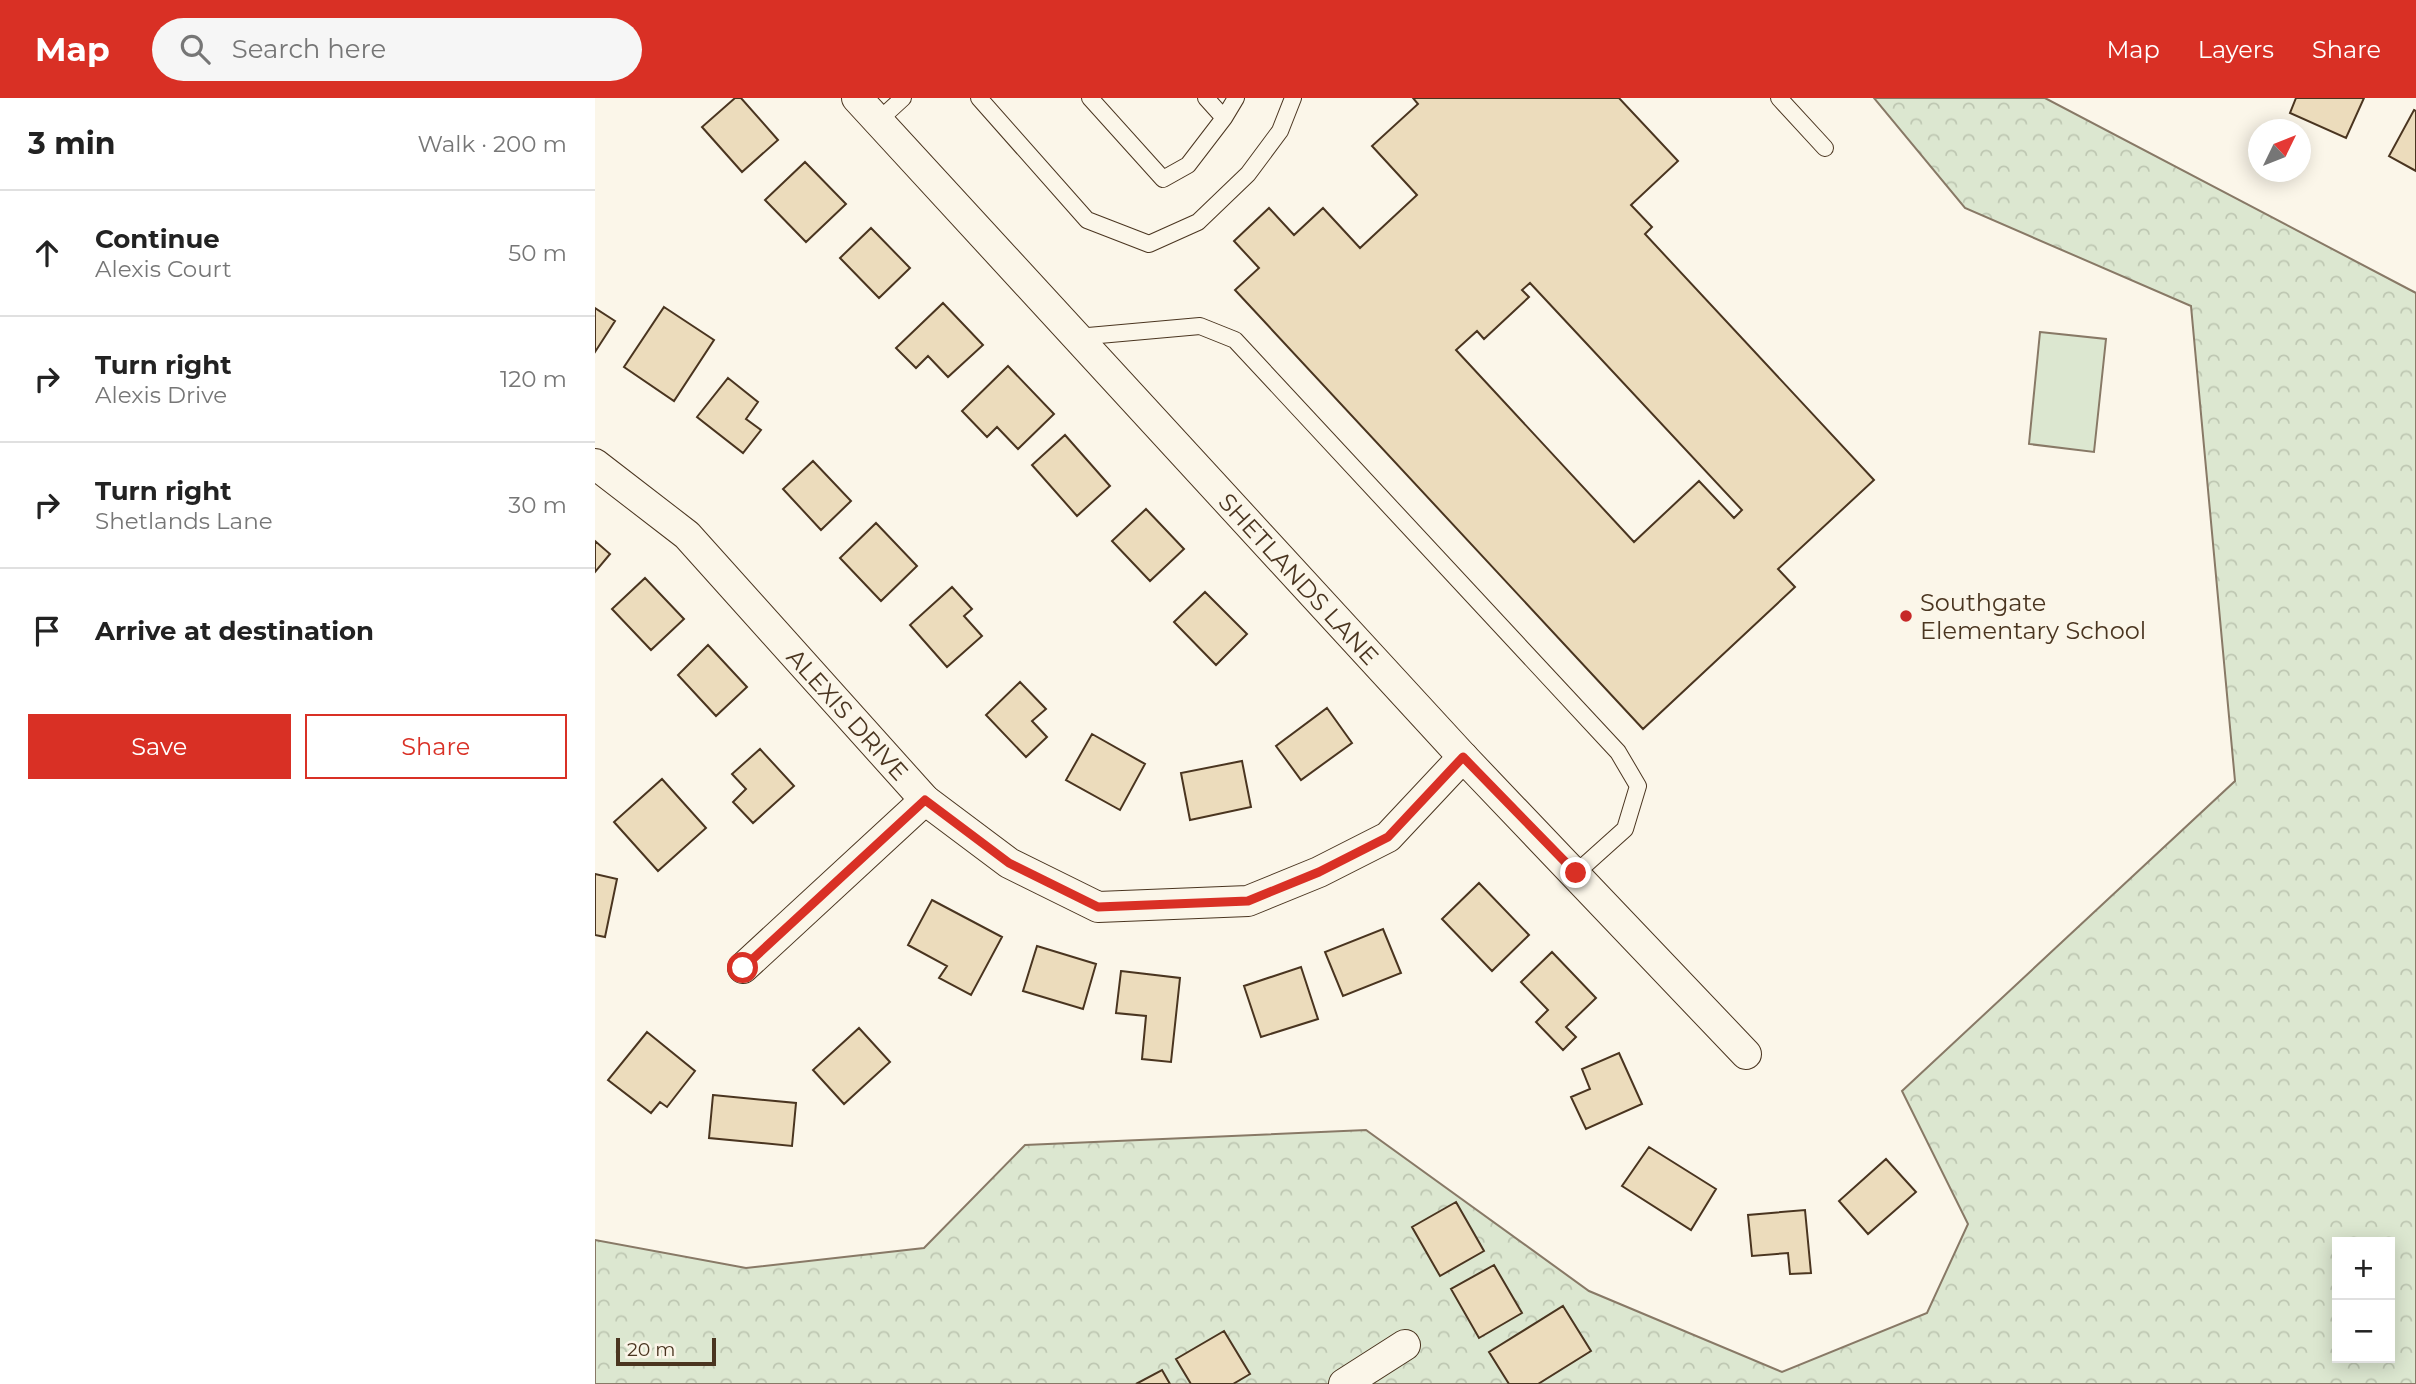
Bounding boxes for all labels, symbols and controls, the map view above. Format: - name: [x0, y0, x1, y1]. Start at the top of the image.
- search box: [152, 18, 642, 81]
- text: Map: [35, 29, 110, 69]
- icon: search: [176, 30, 214, 68]
- text: Search here: [232, 33, 386, 65]
- text: Map: [2106, 35, 2160, 64]
- text: Layers: [2198, 35, 2274, 64]
- text: Share: [2312, 35, 2381, 64]
- north arrow: [2248, 119, 2311, 182]
- text: 3 min: [28, 125, 115, 162]
- text: Walk · 200 m: [417, 130, 567, 158]
- text: Continue: [95, 223, 220, 255]
- icon: ahead: [28, 234, 66, 272]
- text: 50 m: [508, 239, 567, 267]
- text: Alexis Court: [95, 255, 232, 283]
- text: Turn right: [95, 349, 231, 381]
- icon: right: [28, 360, 66, 398]
- text: 120 m: [500, 365, 567, 393]
- text: Alexis Drive: [95, 381, 227, 409]
- text: Turn right: [95, 475, 231, 507]
- icon: right: [28, 486, 66, 524]
- street label: SHETLANDS LANE: [1213, 487, 1385, 670]
- text: 30 m: [508, 491, 567, 519]
- text: Shetlands Lane: [95, 507, 273, 535]
- place label: Southgate Elementary School: [1920, 588, 2146, 645]
- marker: Southgate Elementary School: [1898, 608, 1914, 624]
- icon: arrive: [28, 612, 66, 650]
- text: Arrive at destination: [95, 615, 374, 647]
- street label: ALEXIS DRIVE: [781, 642, 915, 786]
- button: Save: [28, 714, 291, 779]
- button: Share: [305, 714, 567, 779]
- route end: [1560, 857, 1591, 888]
- route start: [727, 952, 758, 983]
- map controls: [2332, 1237, 2395, 1363]
- button: +: [2332, 1237, 2395, 1300]
- button: −: [2332, 1300, 2395, 1363]
- scale bar: [616, 1335, 716, 1367]
- text: 20 m: [627, 1338, 675, 1361]

